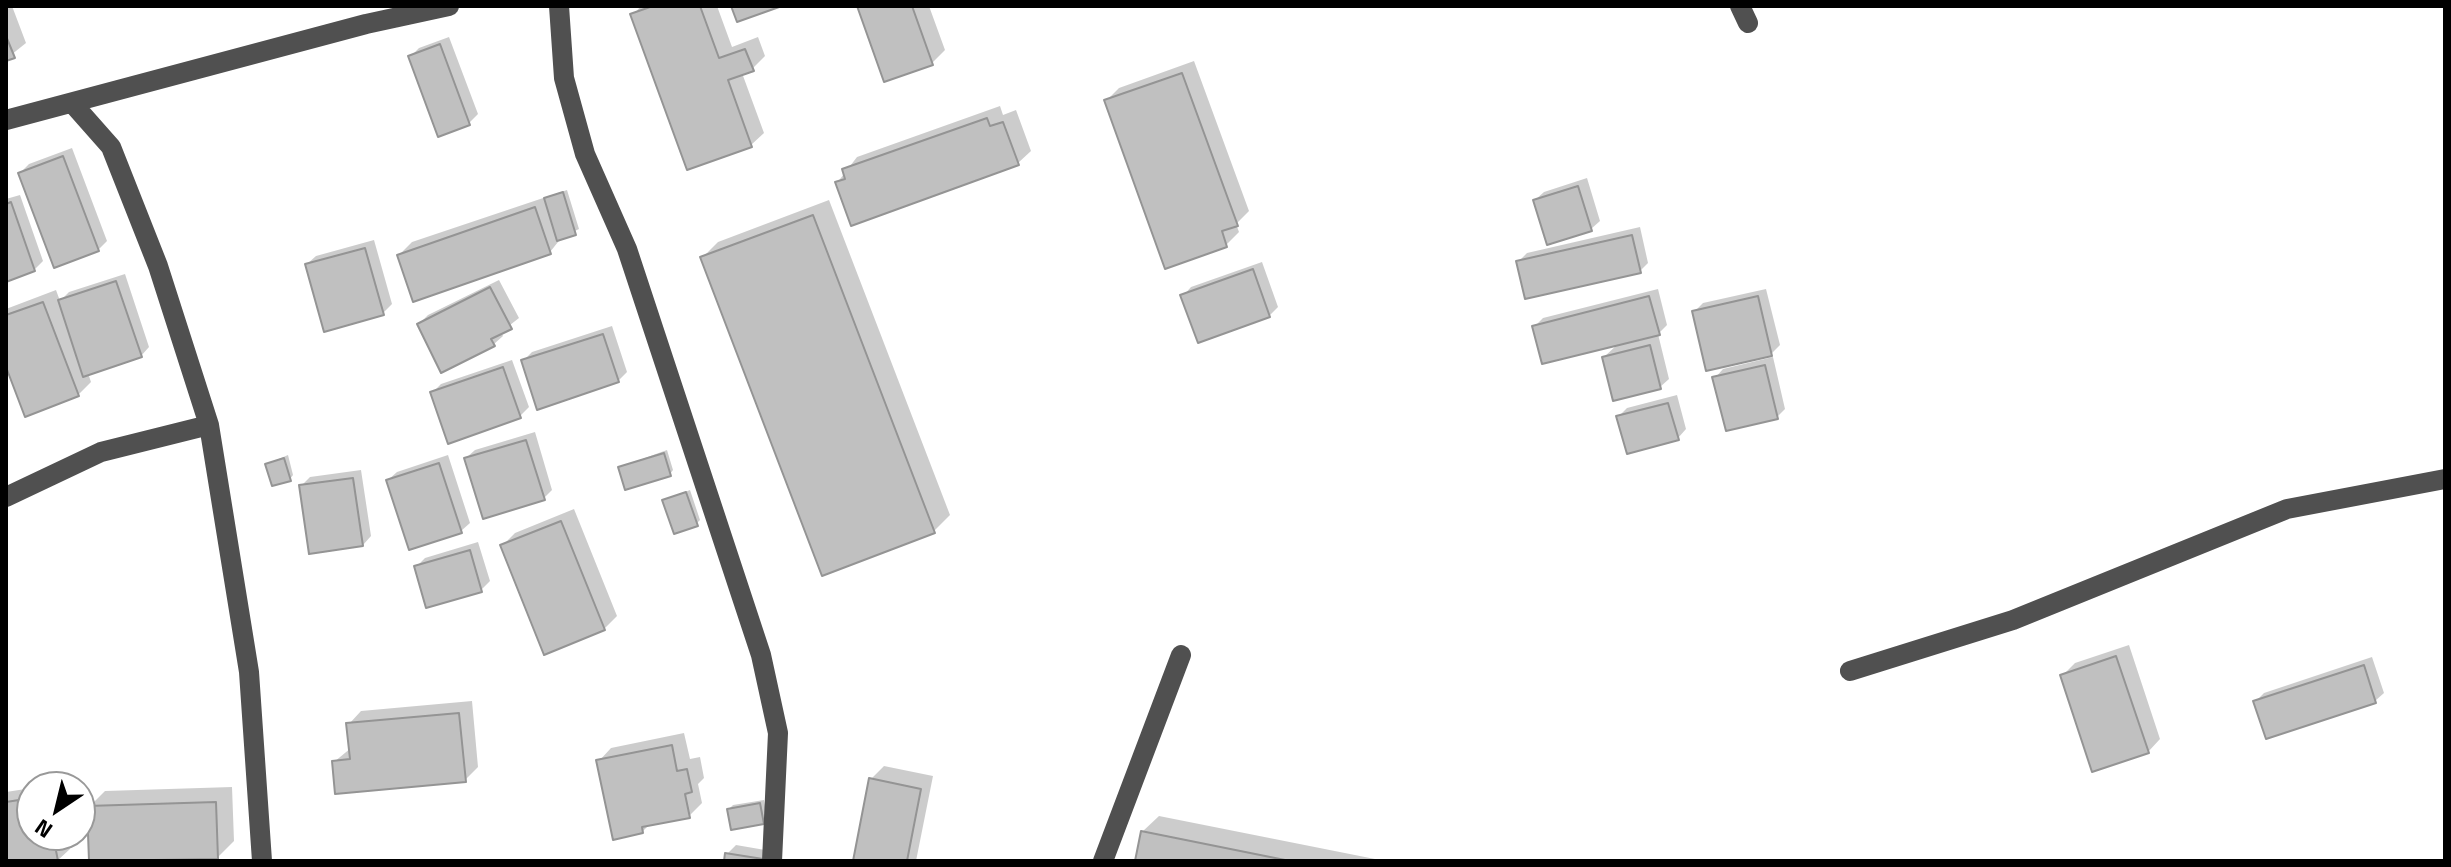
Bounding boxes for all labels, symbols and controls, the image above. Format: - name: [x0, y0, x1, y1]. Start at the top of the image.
- north arrow: [16, 771, 96, 851]
- text: N: [27, 811, 59, 847]

